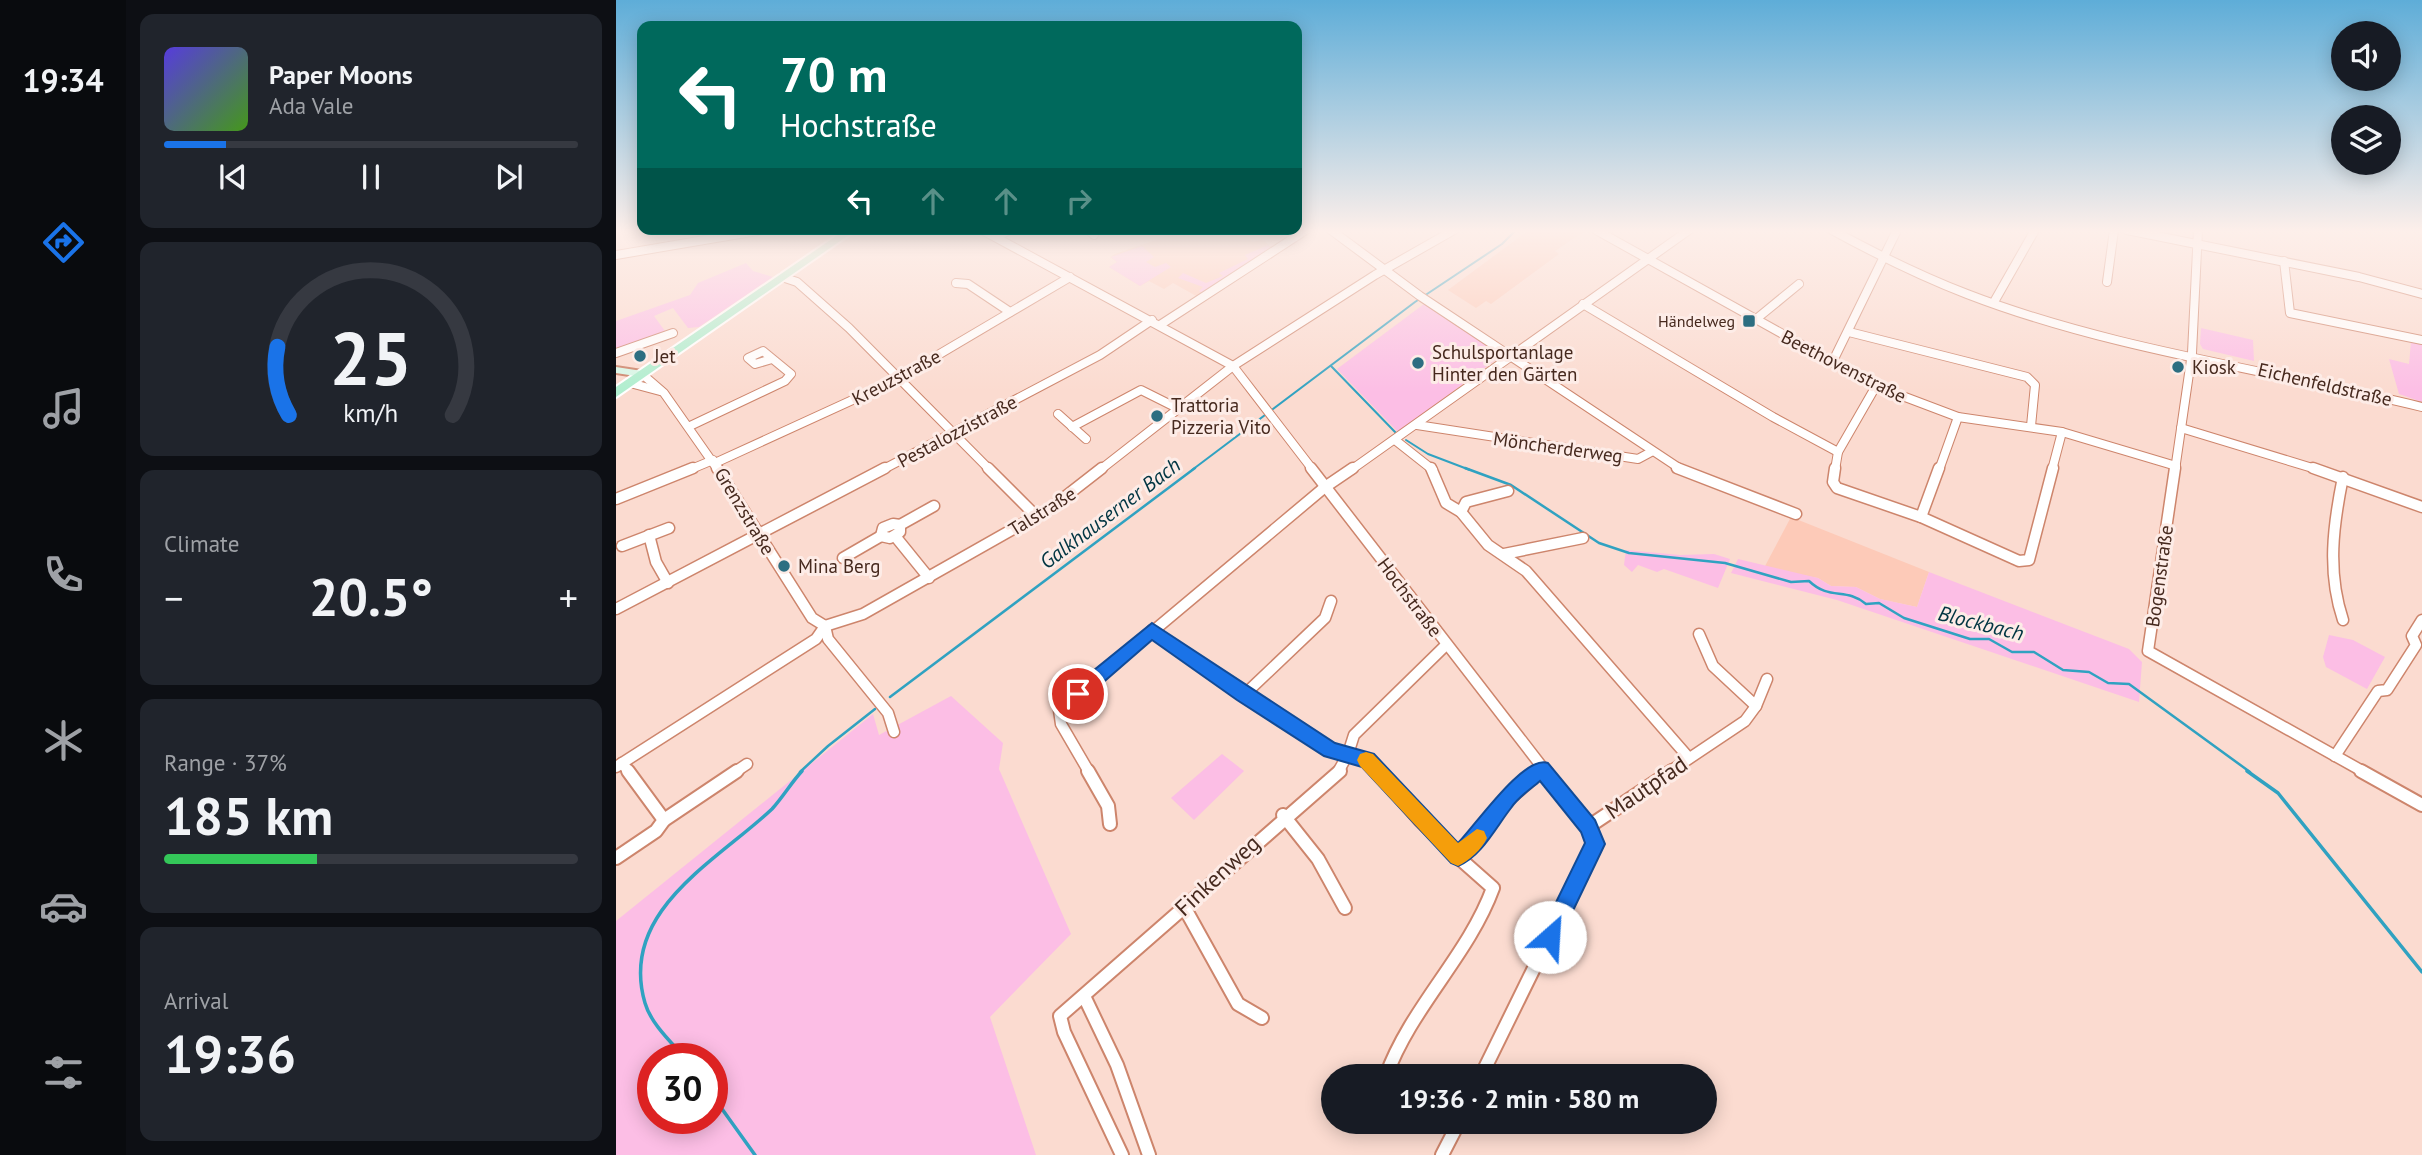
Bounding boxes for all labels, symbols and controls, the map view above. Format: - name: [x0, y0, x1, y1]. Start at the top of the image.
- map controls: [2331, 21, 2401, 175]
- button: sound: [2331, 21, 2401, 91]
- text: 70 m: [780, 42, 887, 106]
- icon: left: [665, 49, 756, 140]
- text: Paper Moons: [269, 58, 413, 91]
- text: 19:34: [22, 59, 104, 101]
- text: Ada Vale: [269, 91, 353, 120]
- text: Hochstraße: [780, 104, 937, 146]
- button: layers: [2331, 105, 2401, 175]
- icon: previous: [214, 158, 252, 196]
- icon: pause: [352, 158, 390, 196]
- icon: next: [490, 158, 528, 196]
- icon: left: [841, 182, 879, 220]
- icon: ahead: [914, 182, 952, 220]
- icon: ahead: [987, 182, 1025, 220]
- icon: right: [1060, 182, 1098, 220]
- icon: directions: [39, 218, 88, 267]
- place label: Händelweg: [1658, 311, 1735, 331]
- text: 25: [330, 312, 412, 406]
- marker: Händelweg: [1741, 313, 1757, 329]
- street label: Beethovenstraße: [1777, 324, 1911, 408]
- place label: Schulsportanlage Hinter den Gärten: [1432, 340, 1577, 386]
- place label: Jet: [653, 344, 676, 368]
- street label: Kreuzstraße: [847, 344, 945, 410]
- marker: Jet: [632, 348, 648, 364]
- marker: Schulsportanlage Hinter den Gärten: [1410, 355, 1426, 371]
- place label: Kiosk: [2192, 355, 2236, 379]
- street label: Eichenfeldstraße: [2256, 357, 2394, 411]
- marker: Kiosk: [2170, 359, 2186, 375]
- icon: music: [39, 384, 88, 433]
- street label: Pestalozzistraße: [893, 389, 1021, 473]
- place label: Trattoria Pizzeria Vito: [1171, 393, 1271, 439]
- text: km/h: [344, 397, 398, 429]
- marker: Trattoria Pizzeria Vito: [1149, 408, 1165, 424]
- street label: Möncherderweg: [1492, 426, 1624, 468]
- water label: Galkhauserner Bach: [1034, 451, 1186, 575]
- street label: Grenzstraße: [710, 463, 780, 559]
- street label: Talstraße: [1004, 481, 1080, 541]
- street label: Bogenstraße: [2140, 523, 2178, 629]
- text: Climate: [164, 529, 239, 558]
- icon: phone: [39, 550, 88, 599]
- street label: Hochstraße: [1372, 553, 1448, 641]
- place label: Mina Berg: [798, 554, 880, 578]
- marker: Mina Berg: [776, 558, 792, 574]
- text: 20.5°: [309, 563, 433, 630]
- text: −: [164, 573, 183, 622]
- text: +: [559, 573, 578, 622]
- water label: Blockbach: [1935, 599, 2027, 647]
- pin: [1048, 664, 1108, 724]
- icon: arrive: [1059, 675, 1097, 713]
- icon: climate: [39, 716, 88, 765]
- text: Range · 37%: [164, 748, 287, 777]
- street label: Mautpfad: [1599, 749, 1693, 825]
- text: 185 km: [164, 782, 333, 849]
- street label: Finkenweg: [1168, 828, 1266, 922]
- icon: car: [39, 882, 88, 931]
- position arrow: [1513, 900, 1587, 974]
- text: Arrival: [164, 986, 228, 1015]
- text: 19:36: [164, 1020, 296, 1087]
- speed limit sign: 30: [637, 1043, 728, 1134]
- icon: filters: [39, 1048, 88, 1097]
- text: 19:36 · 2 min · 580 m: [1399, 1082, 1639, 1115]

